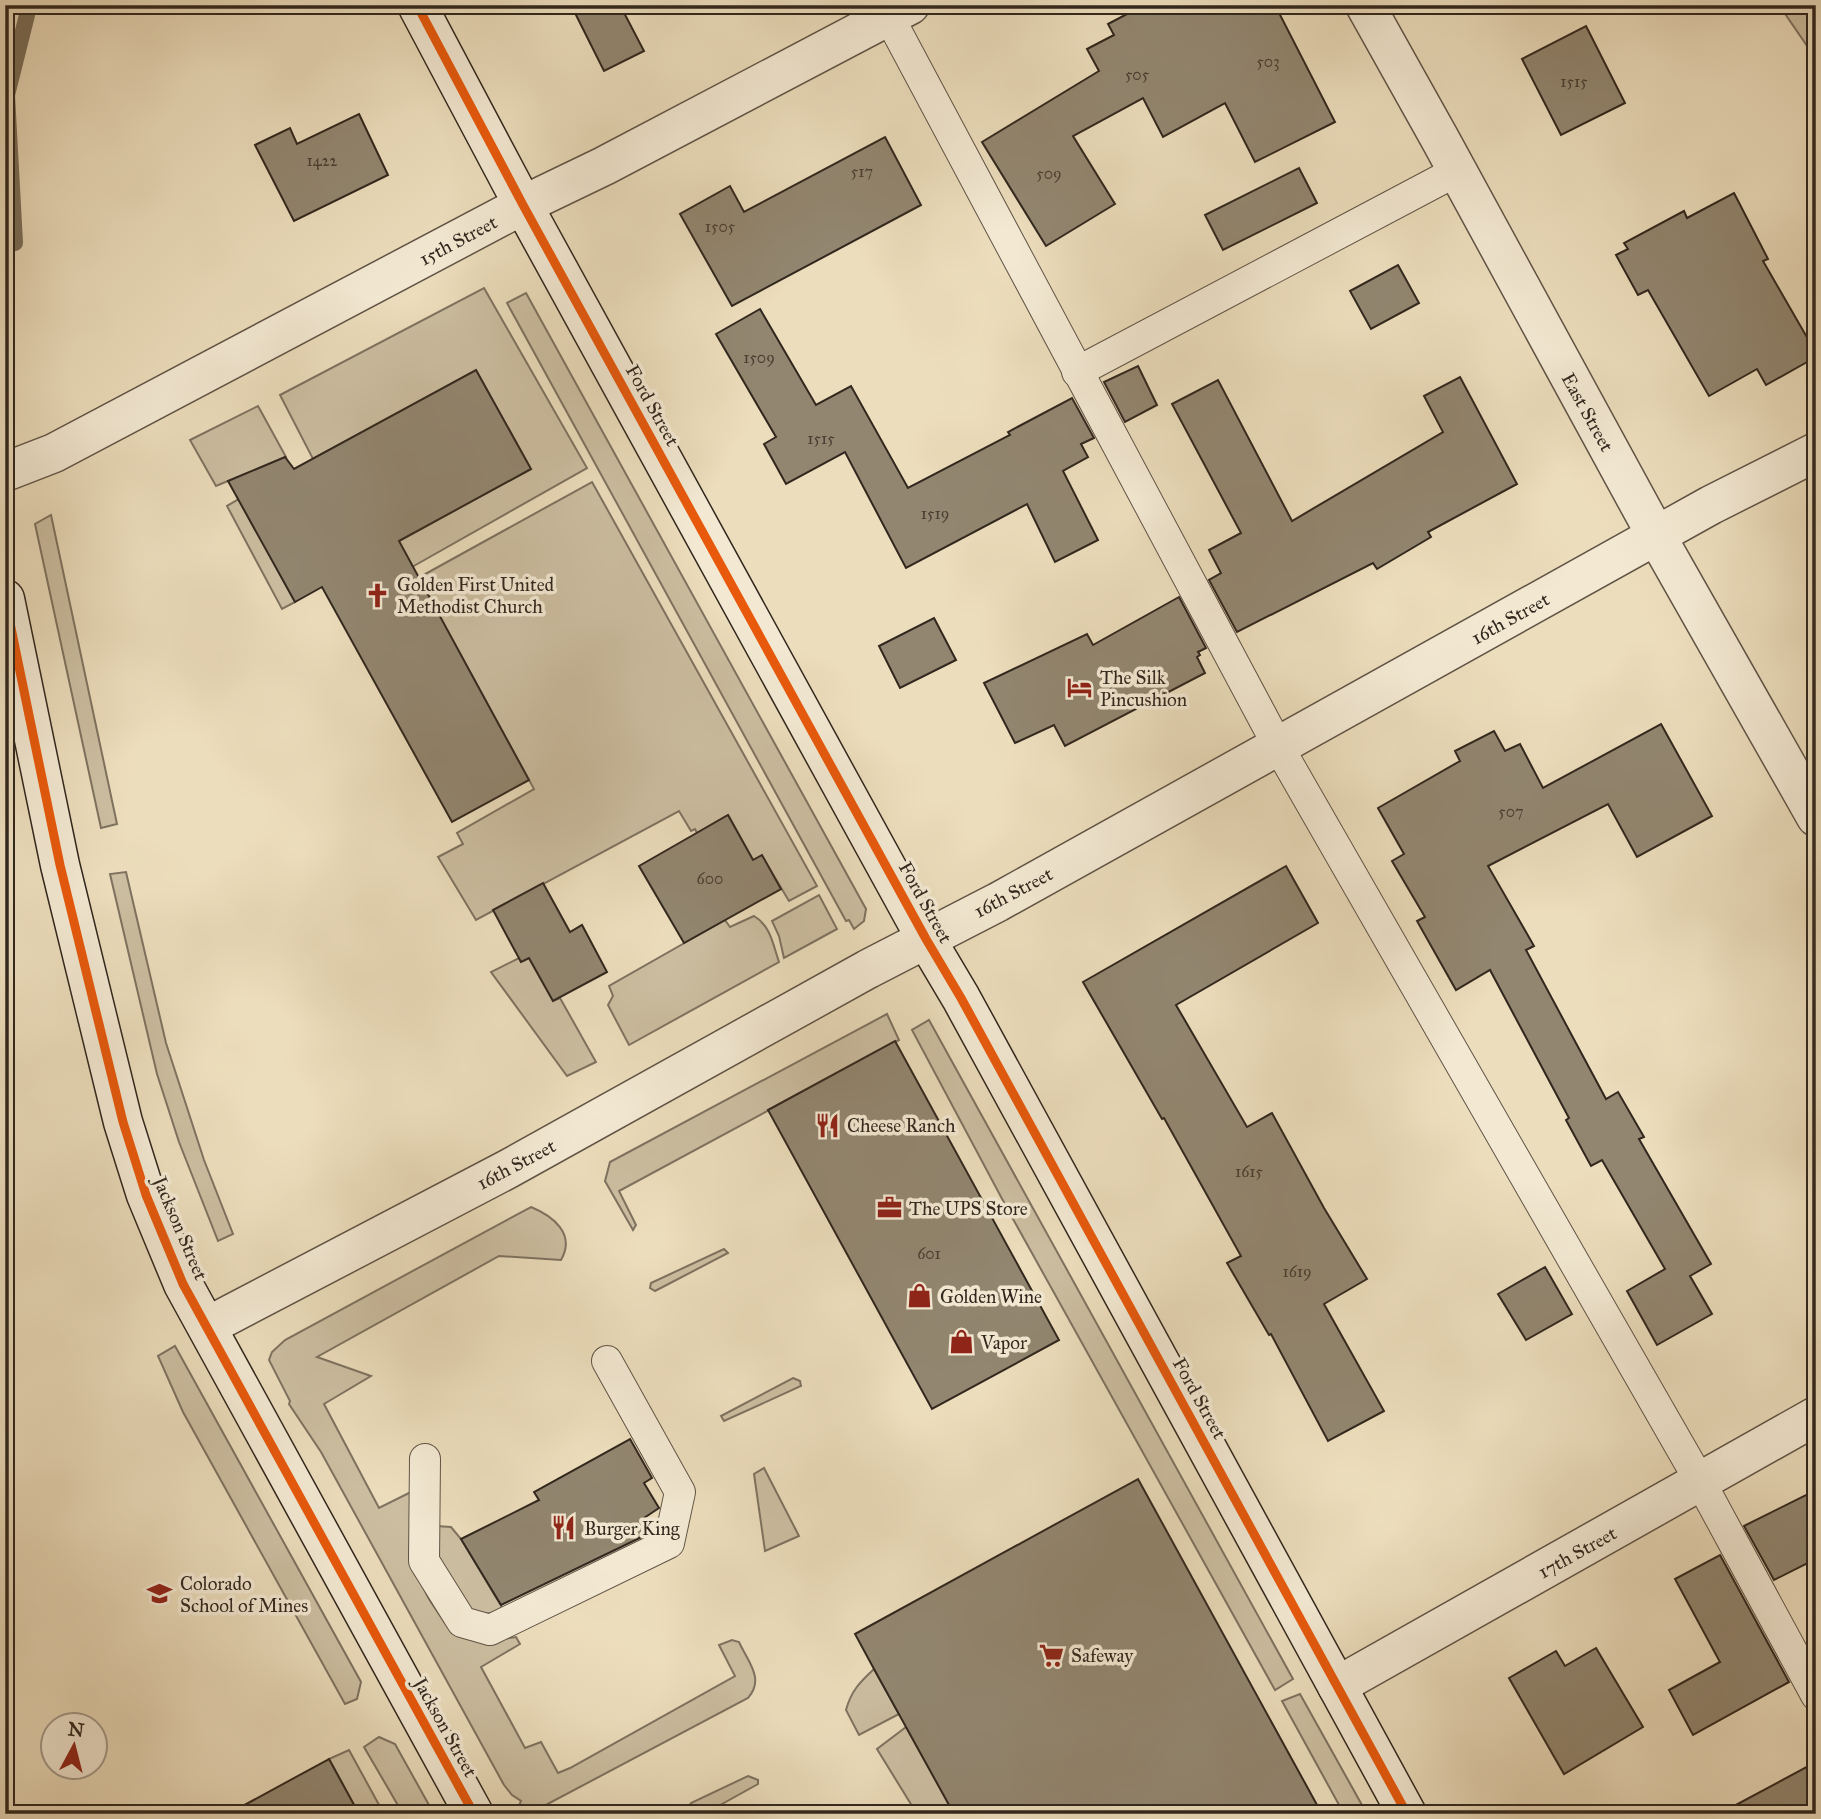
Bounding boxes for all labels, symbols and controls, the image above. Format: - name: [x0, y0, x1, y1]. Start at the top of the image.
- house number: 503: [1256, 52, 1280, 71]
- house number: 505: [1125, 65, 1150, 84]
- house number: 1515: [1560, 72, 1588, 91]
- house number: 1422: [307, 151, 338, 170]
- house number: 517: [851, 162, 873, 181]
- house number: 509: [1036, 164, 1062, 183]
- street label: 15th Street: [415, 210, 501, 270]
- house number: 1505: [705, 217, 736, 236]
- house number: 1509: [743, 348, 775, 367]
- street label: Ford Street: [621, 361, 684, 450]
- street label: East Street: [1557, 369, 1619, 456]
- house number: 1515: [807, 429, 835, 448]
- house number: 1519: [921, 504, 949, 523]
- place label: Golden First United Methodist Church: [397, 573, 555, 618]
- church icon: Golden First United Methodist Church: [363, 581, 391, 609]
- street label: 16th Street: [1467, 587, 1554, 649]
- place label: The Silk Pincushion: [1100, 666, 1187, 711]
- hotel icon: The Silk Pincushion: [1066, 674, 1094, 702]
- house number: 507: [1498, 802, 1524, 821]
- street label: Ford Street: [894, 858, 957, 947]
- street label: 16th Street: [970, 862, 1057, 923]
- house number: 600: [697, 869, 723, 888]
- restaurant icon: Cheese Ranch: [813, 1111, 841, 1139]
- place label: Cheese Ranch: [847, 1114, 956, 1137]
- street label: 16th Street: [473, 1134, 560, 1195]
- house number: 1615: [1235, 1162, 1264, 1181]
- street label: Jackson Street: [147, 1171, 213, 1284]
- office icon: The UPS Store: [875, 1194, 903, 1222]
- place label: The UPS Store: [909, 1197, 1028, 1220]
- house number: 601: [917, 1244, 941, 1263]
- house number: 1619: [1282, 1262, 1312, 1281]
- shop icon: Golden Wine: [906, 1282, 934, 1310]
- place label: Golden Wine: [940, 1285, 1042, 1308]
- shop icon: Vapor: [947, 1328, 975, 1356]
- place label: Vapor: [980, 1331, 1028, 1354]
- street label: Ford Street: [1168, 1354, 1231, 1443]
- restaurant icon: Burger King: [550, 1514, 578, 1542]
- place label: Burger King: [584, 1517, 680, 1541]
- street label: 17th Street: [1534, 1521, 1621, 1583]
- place label: Colorado School of Mines: [180, 1572, 308, 1617]
- school or university icon: Colorado School of Mines: [146, 1580, 174, 1608]
- supermarket icon: Safeway: [1037, 1641, 1065, 1669]
- place label: Safeway: [1071, 1644, 1134, 1667]
- street label: Jackson Street: [407, 1672, 482, 1782]
- north arrow: [38, 1710, 108, 1780]
- text: N: [67, 1717, 85, 1742]

